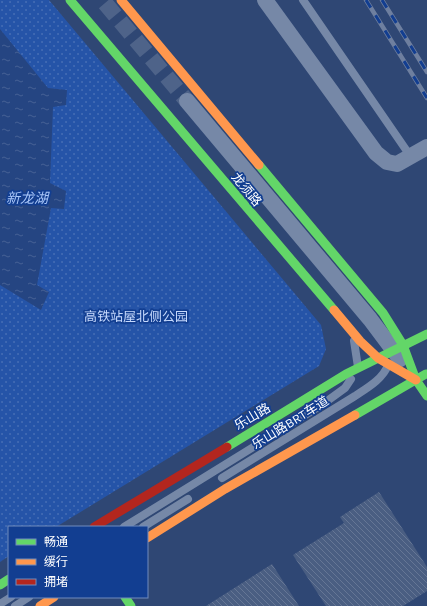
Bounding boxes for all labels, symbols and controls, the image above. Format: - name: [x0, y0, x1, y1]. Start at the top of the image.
- street label: 龙须路: [228, 170, 265, 209]
- water label: 新龙湖: [6, 190, 50, 207]
- park label: 高铁站屋北侧公园: [84, 309, 188, 324]
- street label: 乐山路BRT车道: [249, 393, 331, 452]
- street label: 乐山路: [232, 400, 273, 433]
- legend: [8, 526, 148, 598]
- text: 畅通: [44, 535, 68, 549]
- text: 缓行: [44, 555, 68, 569]
- text: 拥堵: [44, 575, 68, 589]

